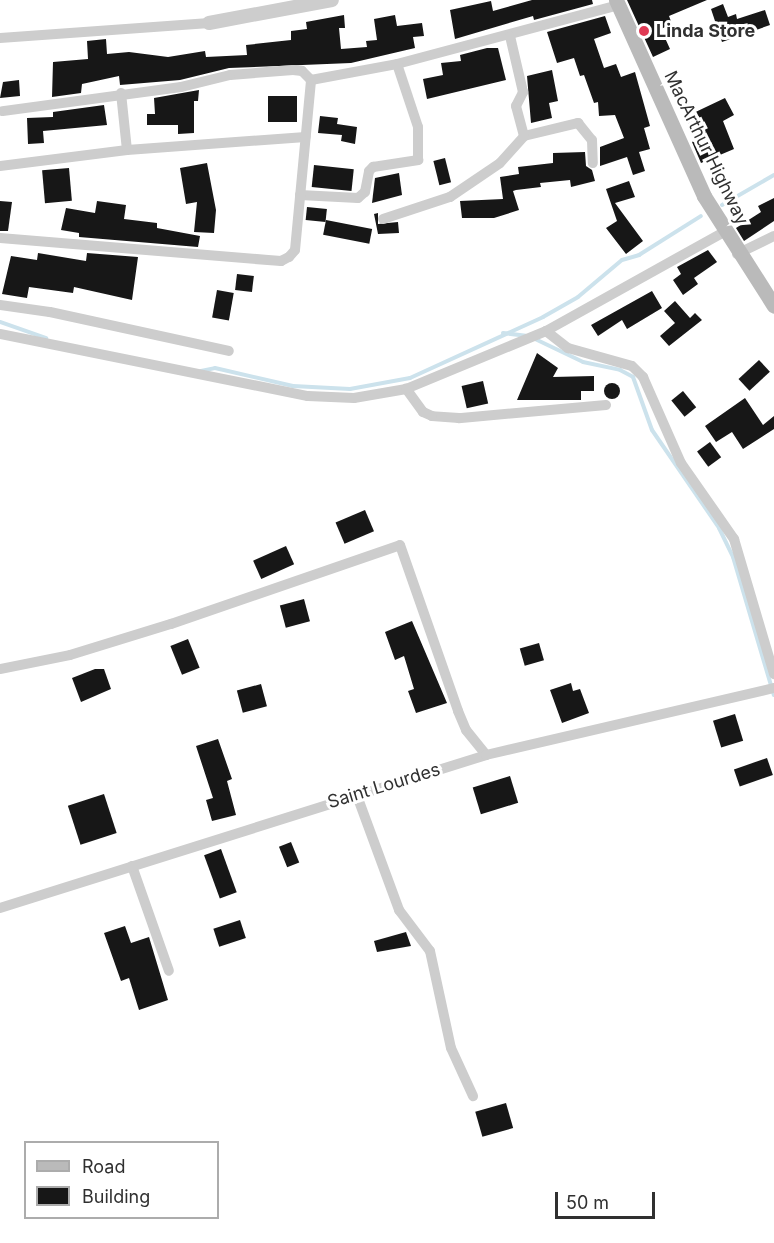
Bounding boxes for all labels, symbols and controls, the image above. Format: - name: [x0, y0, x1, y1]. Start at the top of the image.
- place label: Linda Store: [656, 20, 755, 42]
- marker: Linda Store: [637, 24, 651, 38]
- street label: MacArthur Highway: [659, 67, 753, 229]
- street label: Saint Lourdes: [325, 759, 443, 813]
- legend: [24, 1141, 219, 1219]
- text: Road: [82, 1156, 125, 1177]
- scale bar: [558, 1180, 658, 1218]
- text: Building: [82, 1186, 150, 1207]
- text: 50 m: [566, 1192, 609, 1213]

